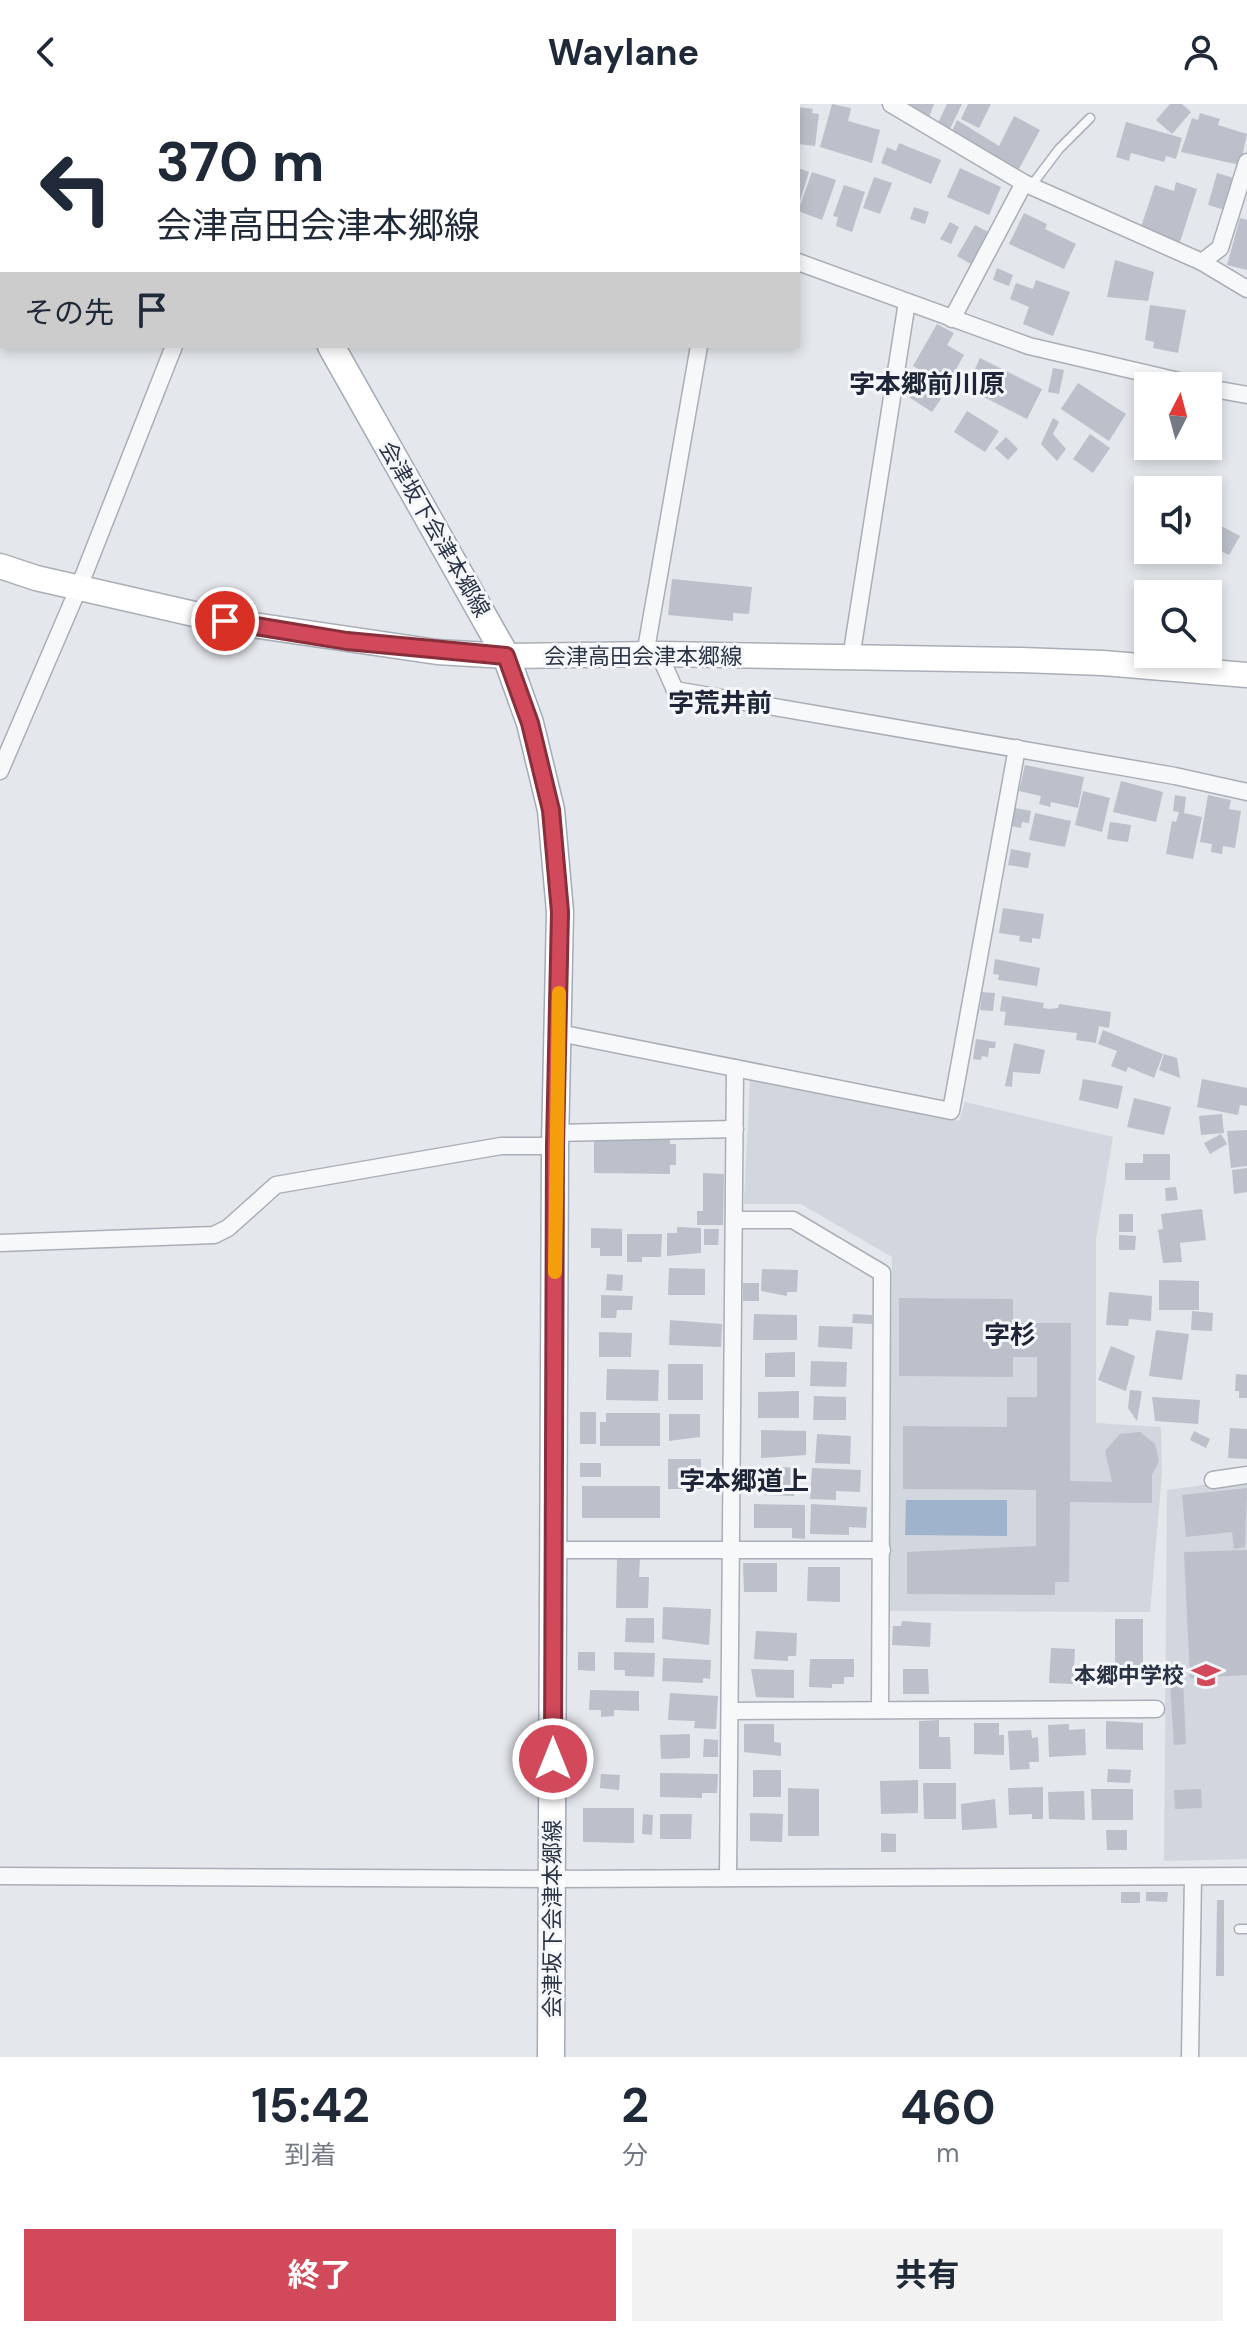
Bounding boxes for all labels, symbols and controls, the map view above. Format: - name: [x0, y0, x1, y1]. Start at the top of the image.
- text: Waylane: [548, 29, 699, 76]
- icon: back: [24, 30, 68, 74]
- icon: person: [1179, 30, 1223, 74]
- text: 370 m: [156, 125, 324, 198]
- icon: left: [24, 136, 128, 240]
- text: 会津高田会津本郷線: [156, 202, 480, 249]
- icon: arrive: [130, 288, 174, 332]
- text: その先: [24, 293, 114, 332]
- district label: 字本郷前川原: [849, 367, 1005, 401]
- north arrow: [1134, 372, 1222, 460]
- map controls: [1134, 372, 1222, 668]
- street label: 会津坂下会津本郷線: [373, 436, 497, 622]
- button: sound: [1134, 476, 1222, 564]
- button: search: [1134, 580, 1222, 668]
- pin: [191, 587, 259, 655]
- icon: arrive: [203, 599, 247, 643]
- street label: 会津高田会津本郷線: [544, 642, 742, 671]
- district label: 字荒井前: [668, 686, 772, 720]
- district label: 字杉: [984, 1318, 1036, 1352]
- district label: 字本郷道上: [679, 1464, 809, 1498]
- school or university icon: 本郷中学校: [1191, 1660, 1221, 1690]
- place label: 本郷中学校: [1074, 1661, 1184, 1690]
- position arrow: [511, 1717, 595, 1801]
- street label: 会津坂下会津本郷線: [538, 1820, 567, 2018]
- text: 15:42: [251, 2074, 370, 2137]
- text: 2: [621, 2074, 649, 2137]
- text: 460: [900, 2076, 996, 2139]
- text: m: [936, 2136, 960, 2170]
- text: 到着: [285, 2138, 337, 2172]
- text: 分: [622, 2138, 648, 2172]
- button: 終了: [24, 2229, 616, 2321]
- button: 共有: [632, 2229, 1223, 2321]

